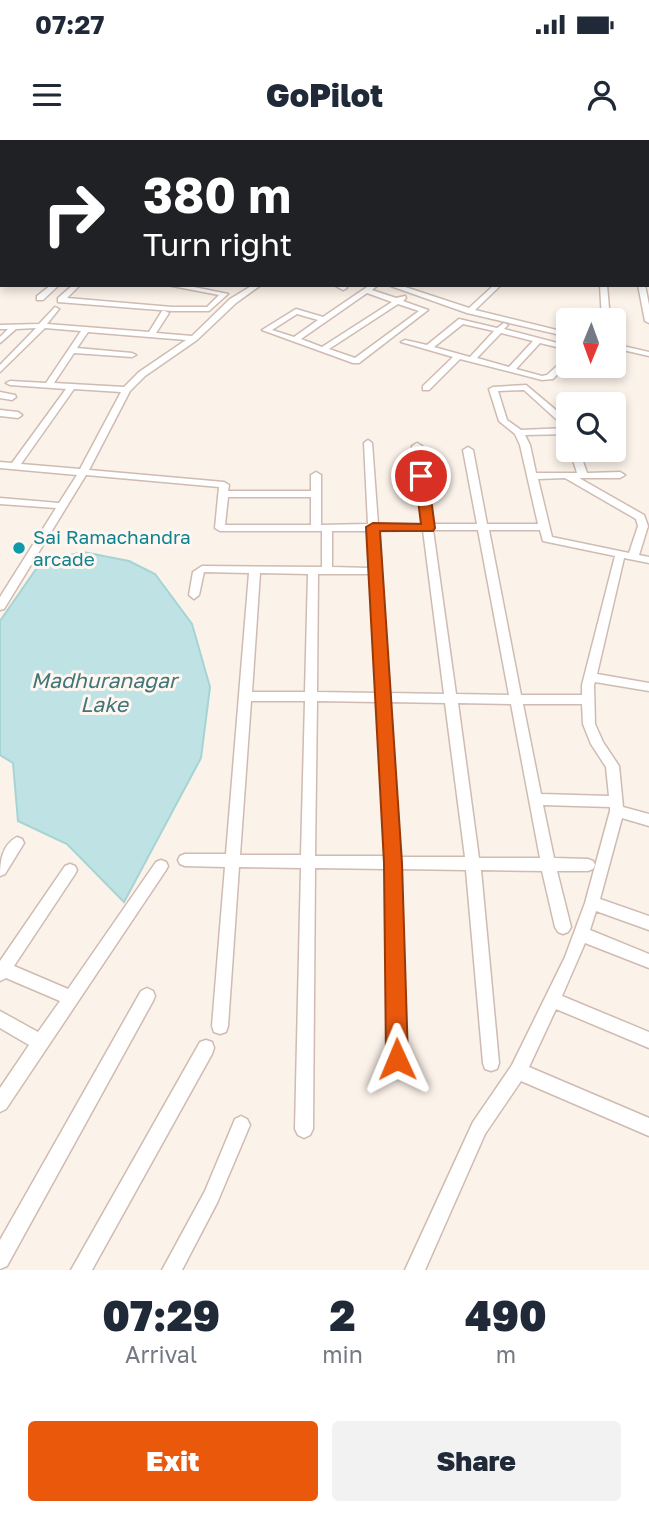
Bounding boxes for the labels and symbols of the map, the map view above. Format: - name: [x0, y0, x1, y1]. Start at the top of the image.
- north arrow: [556, 308, 626, 378]
- pin: [391, 446, 451, 506]
- place label: Sai Ramachandra arcade: [33, 525, 191, 570]
- marker: Sai Ramachandra arcade: [11, 540, 27, 556]
- water label: Madhuranagar Lake: [31, 667, 180, 717]
- position arrow: [360, 1022, 434, 1096]

